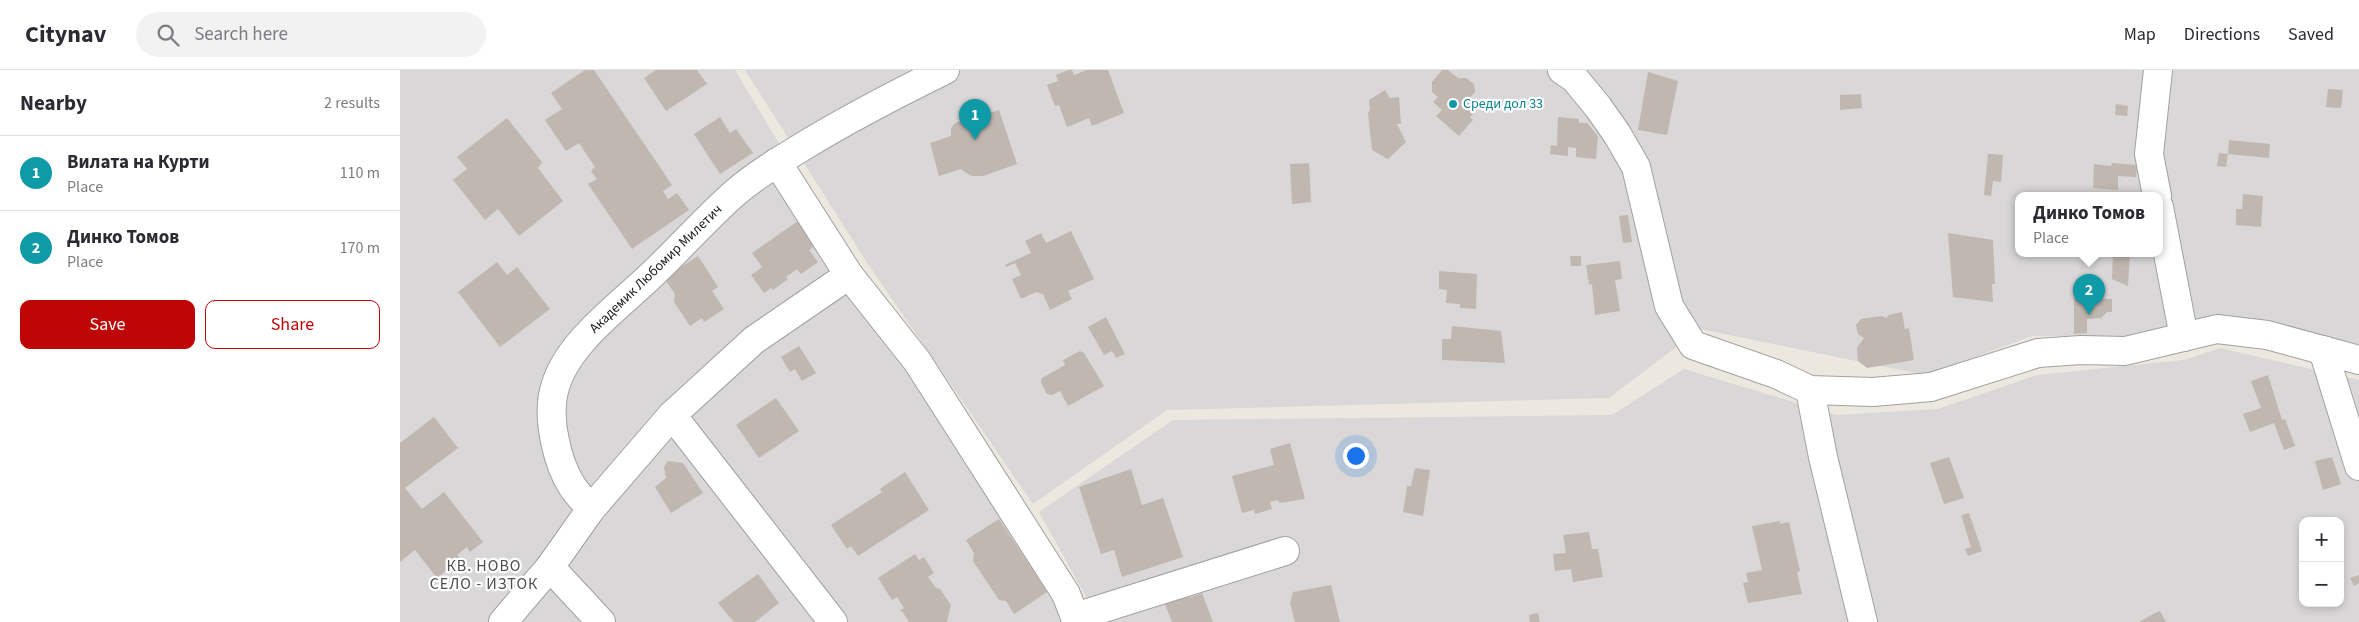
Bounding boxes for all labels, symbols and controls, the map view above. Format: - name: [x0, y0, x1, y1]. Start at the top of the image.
- search box: [136, 12, 486, 57]
- text: Citynav: [25, 17, 106, 52]
- icon: search: [154, 21, 182, 49]
- text: Search here: [194, 21, 288, 48]
- text: Map: [2124, 22, 2156, 47]
- text: Directions: [2184, 22, 2260, 47]
- text: Saved: [2288, 22, 2334, 47]
- text: Nearby: [20, 88, 87, 118]
- text: 2 results: [324, 92, 380, 114]
- place label: Среди дол 33: [1463, 94, 1543, 114]
- marker: Среди дол 33: [1447, 98, 1459, 110]
- pin: 1: [959, 99, 991, 140]
- text: Вилата на Курти: [67, 149, 210, 176]
- text: 1: [32, 162, 40, 184]
- text: 110 m: [340, 162, 380, 184]
- text: Place: [67, 176, 103, 198]
- popup: [2015, 192, 2163, 257]
- street label: Академик Любомир Милетич: [585, 200, 727, 338]
- text: Динко Томов: [2033, 200, 2145, 227]
- text: Динко Томов: [67, 224, 179, 251]
- text: Place: [2033, 227, 2069, 249]
- text: 2: [32, 237, 40, 259]
- text: 170 m: [340, 237, 380, 259]
- text: Place: [67, 251, 103, 273]
- pin: 2: [2073, 274, 2105, 315]
- button: Save: [20, 300, 195, 349]
- button: Share: [205, 300, 380, 349]
- your location: [1343, 443, 1369, 469]
- map controls: [2299, 517, 2344, 607]
- button: +: [2299, 517, 2344, 562]
- district label: КВ. НОВО СЕЛО - ИЗТОК: [430, 555, 538, 595]
- button: −: [2299, 562, 2344, 607]

